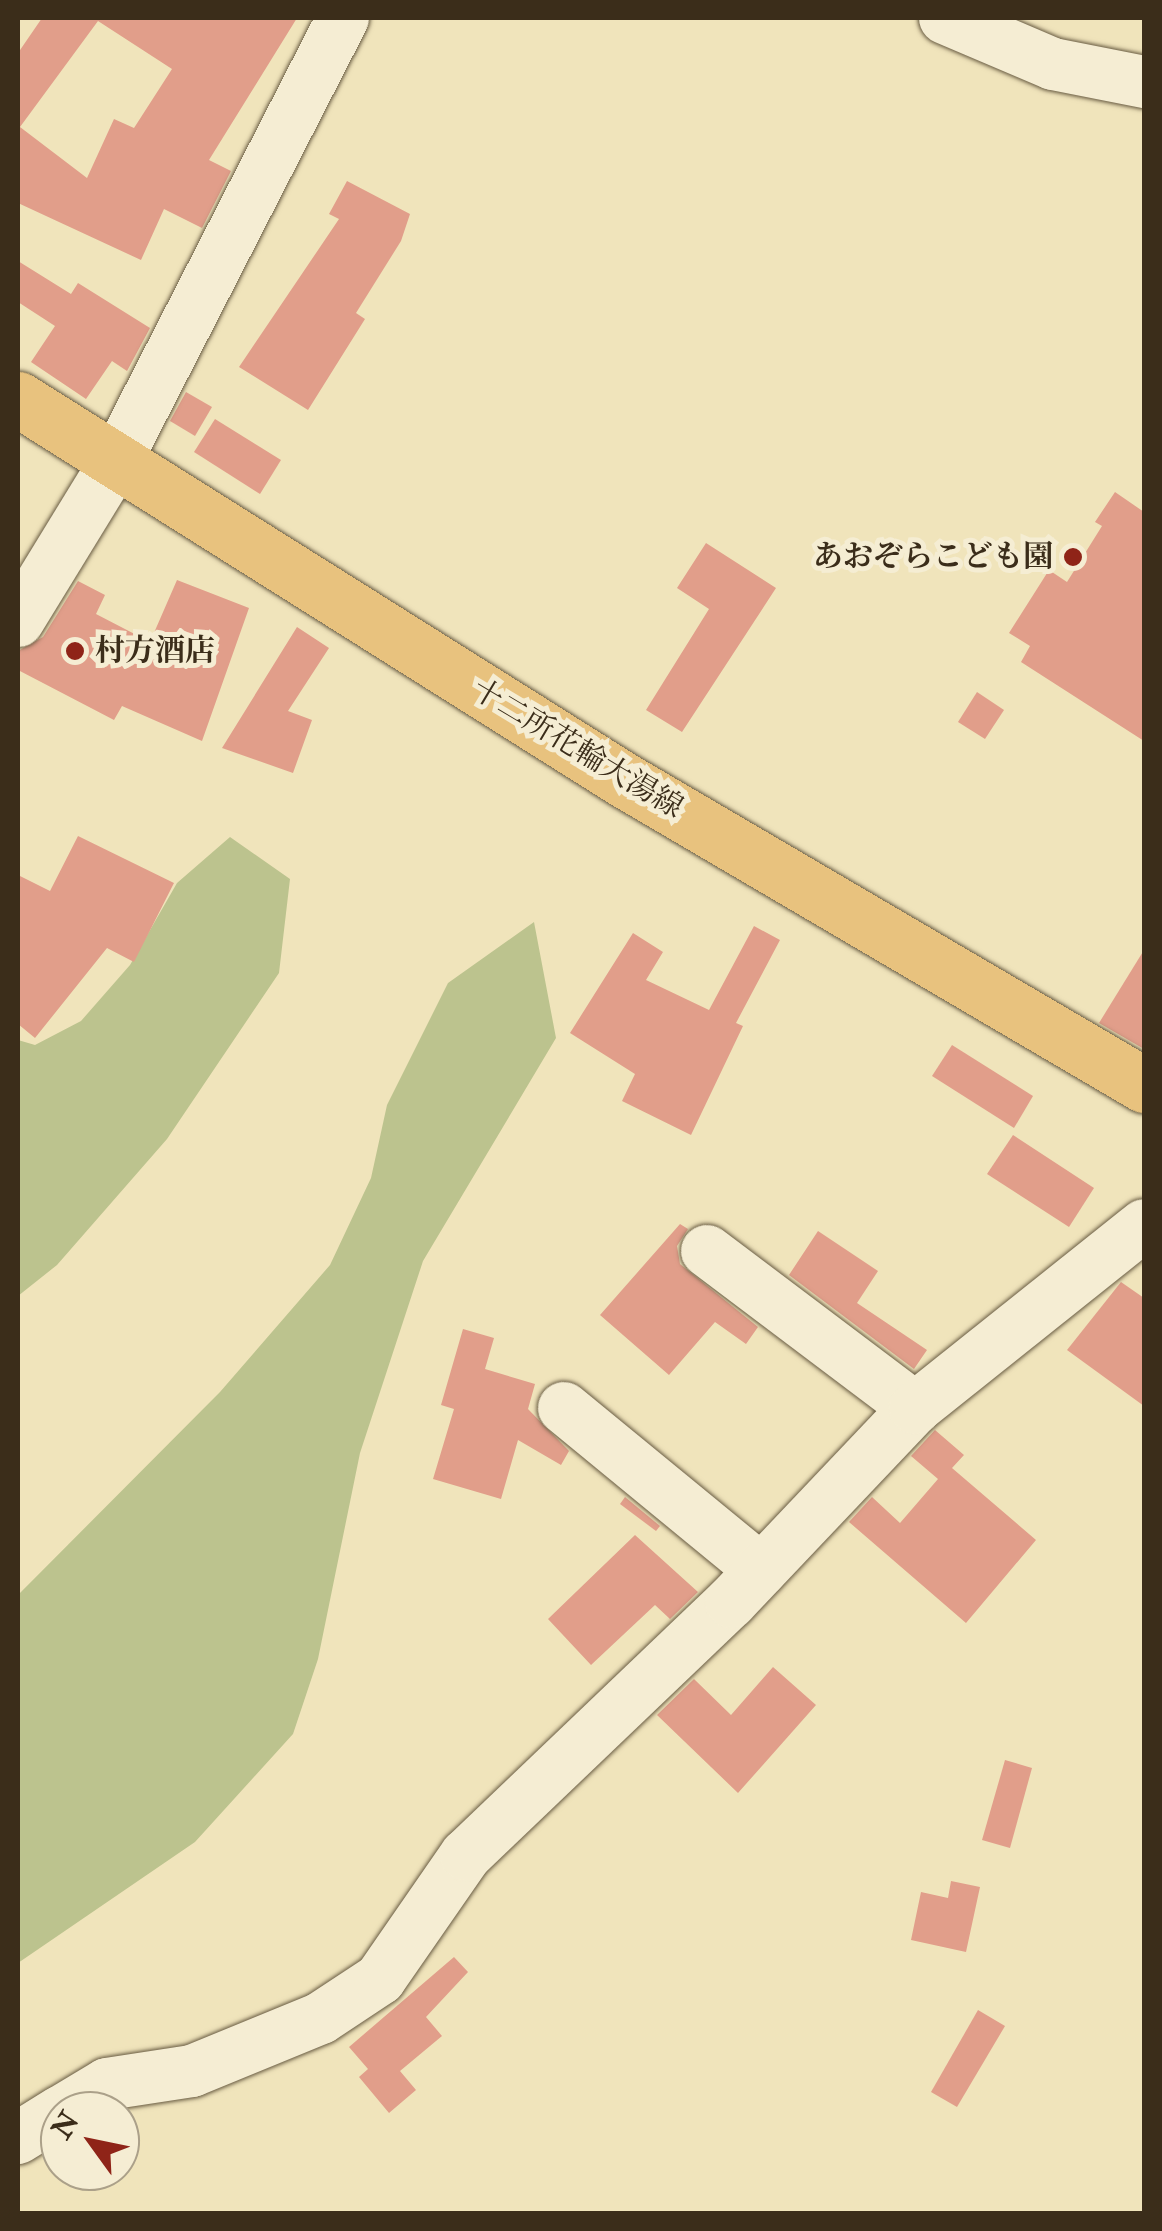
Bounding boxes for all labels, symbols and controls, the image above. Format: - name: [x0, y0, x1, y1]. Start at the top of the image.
- place label: あおぞらこども園: [813, 539, 1053, 575]
- marker: あおぞらこども園: [1062, 546, 1084, 568]
- place label: 村方酒店: [95, 633, 215, 669]
- marker: 村方酒店: [64, 640, 86, 662]
- street label: 十二所花輪大湯線: [465, 672, 689, 826]
- north arrow: [40, 2091, 140, 2191]
- text: N: [45, 2105, 88, 2146]

